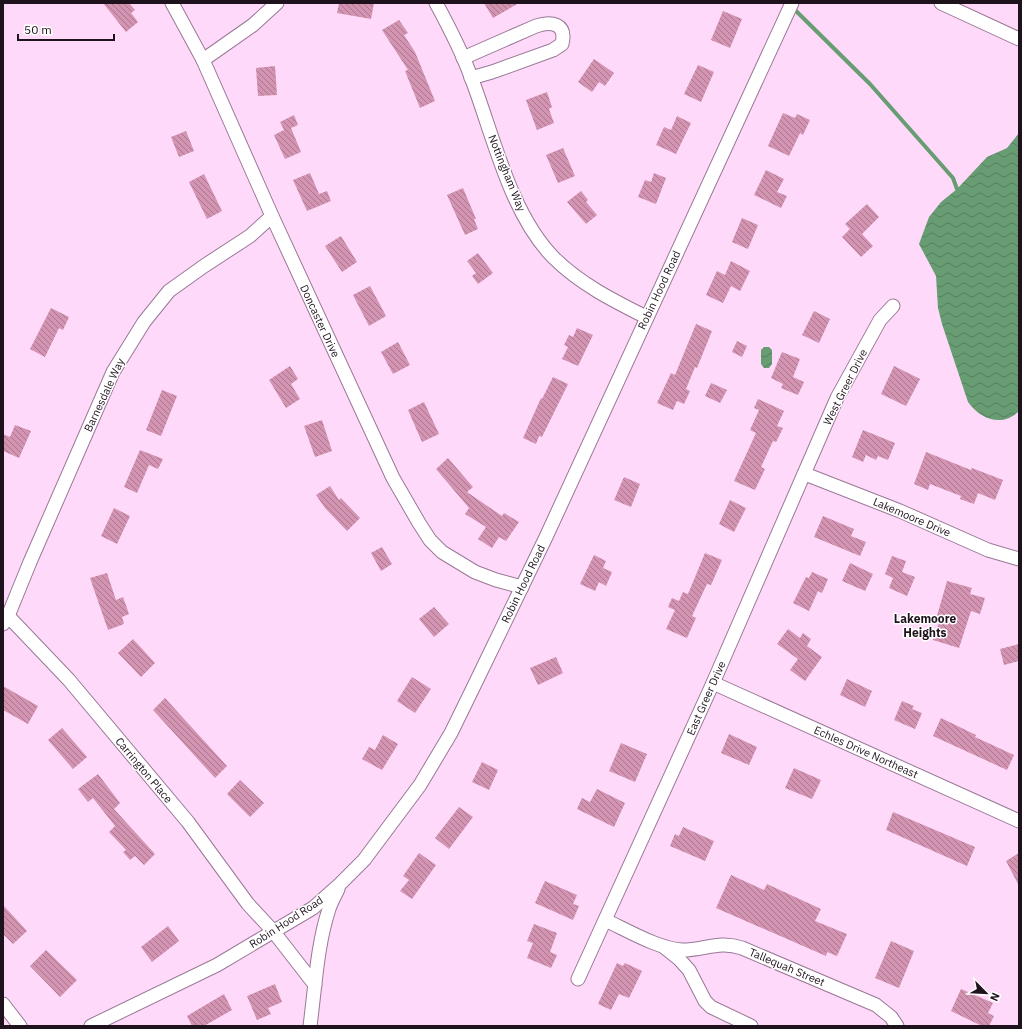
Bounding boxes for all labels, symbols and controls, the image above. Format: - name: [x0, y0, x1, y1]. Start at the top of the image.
- scale bar: [18, 16, 114, 42]
- text: 50 m: [24, 22, 52, 37]
- street label: Nottingham Way: [485, 133, 529, 214]
- street label: Robin Hood Road: [635, 248, 683, 332]
- street label: Doncaster Drive: [297, 282, 343, 360]
- street label: West Greer Drive: [820, 347, 870, 427]
- street label: Barnesdale Way: [81, 356, 127, 434]
- street label: Lakemoore Drive: [871, 494, 953, 540]
- street label: Robin Hood Road: [498, 543, 548, 625]
- district label: Lakemoore Heights: [894, 611, 956, 640]
- street label: East Greer Drive: [683, 659, 729, 737]
- street label: Echles Drive Northeast: [812, 723, 920, 781]
- street label: Carrington Place: [112, 734, 176, 806]
- street label: Robin Hood Road: [246, 893, 326, 951]
- street label: Tallequah Street: [747, 945, 827, 989]
- north arrow: [966, 973, 1006, 1013]
- text: N: [987, 991, 1003, 1004]

